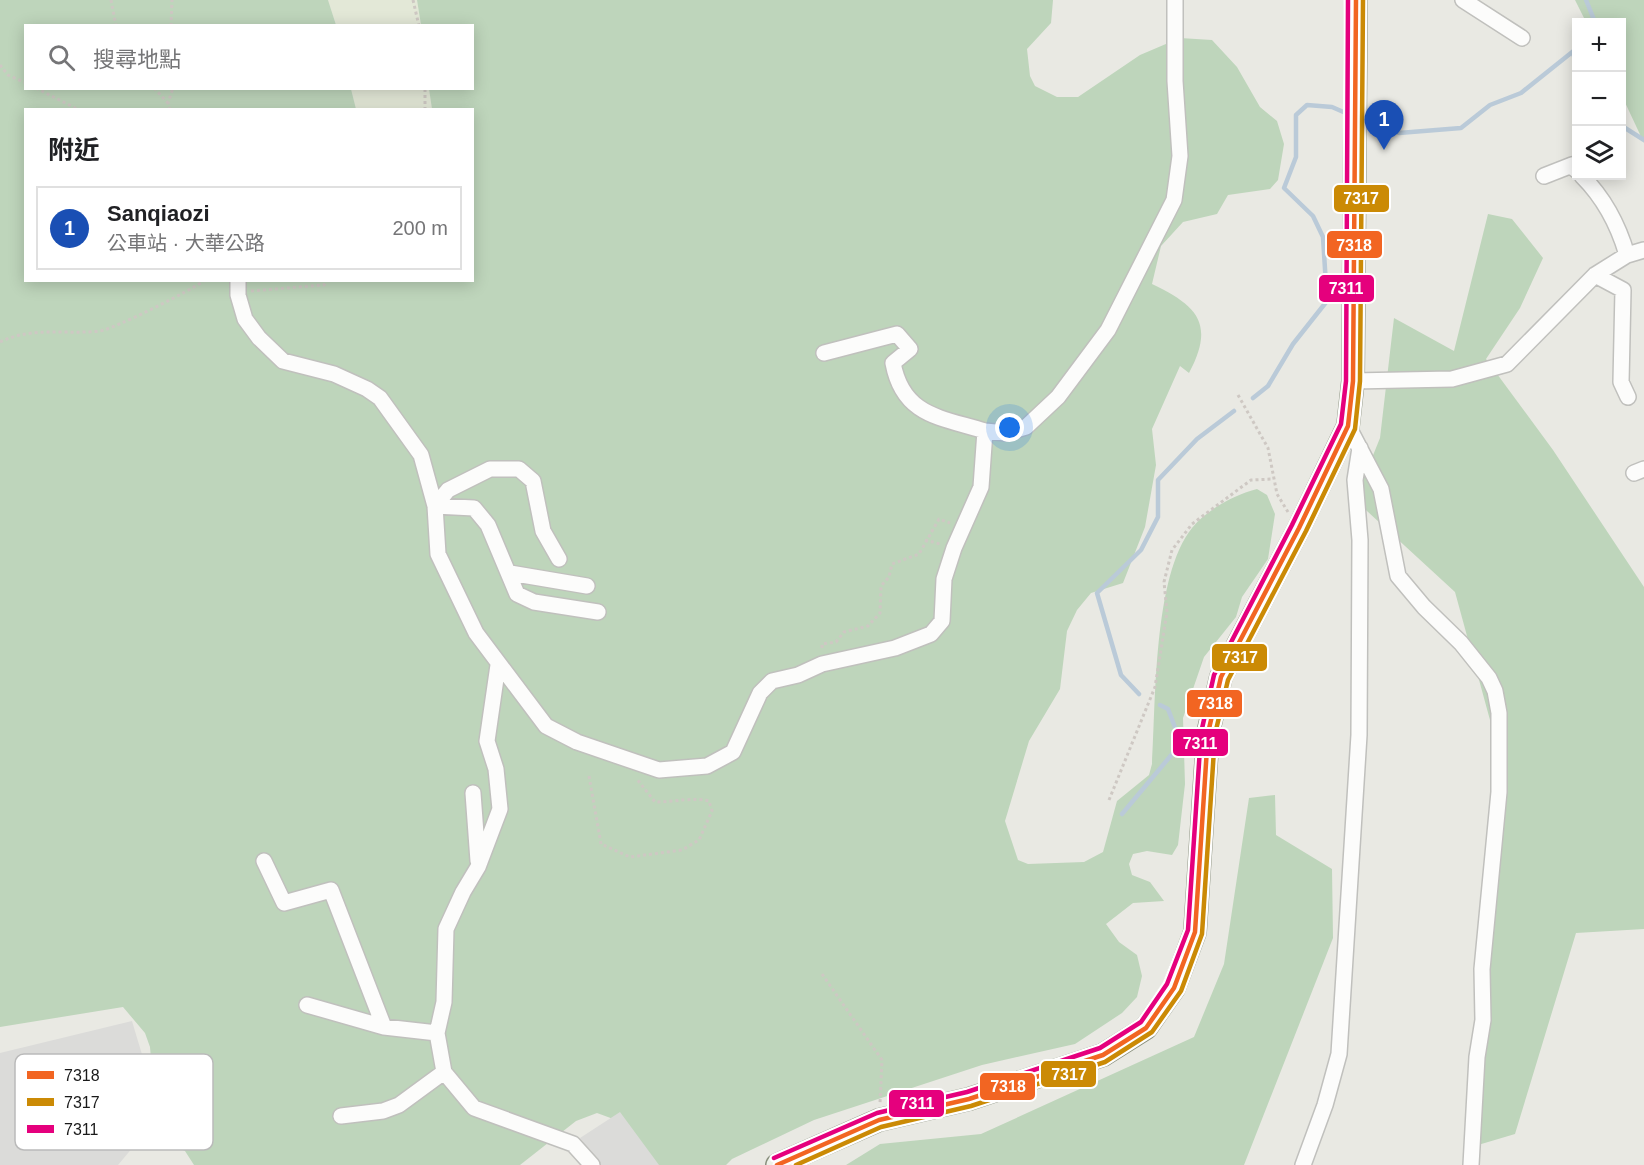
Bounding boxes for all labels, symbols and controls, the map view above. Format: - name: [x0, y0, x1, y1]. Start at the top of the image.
- map controls: [1572, 18, 1626, 180]
- button: +: [1572, 18, 1626, 72]
- search box: [24, 24, 474, 90]
- icon: search: [45, 41, 78, 74]
- text: 搜尋地點: [93, 47, 181, 72]
- button: −: [1572, 72, 1626, 126]
- pin: 1: [1364, 100, 1404, 150]
- button: layers: [1572, 126, 1626, 180]
- text: 附近: [48, 135, 100, 165]
- line badge: 7317: [1333, 184, 1390, 213]
- text: 7317: [1343, 190, 1379, 207]
- text: Sanqiaozi: [107, 201, 210, 226]
- text: 1: [64, 217, 75, 239]
- text: 200 m: [392, 217, 448, 239]
- line badge: 7318: [1326, 230, 1383, 259]
- text: 公車站 · 大華公路: [107, 232, 265, 254]
- text: 7318: [1336, 237, 1372, 254]
- line badge: 7311: [1318, 274, 1375, 303]
- text: 7311: [1329, 280, 1363, 297]
- your location: [995, 413, 1024, 442]
- line badge: 7317: [1211, 643, 1268, 672]
- text: 7317: [1222, 649, 1258, 666]
- line badge: 7318: [1186, 689, 1243, 718]
- text: 7318: [1197, 695, 1233, 712]
- line badge: 7311: [1172, 728, 1229, 757]
- text: 7311: [1183, 735, 1217, 752]
- legend: [15, 1054, 213, 1150]
- line badge: 7317: [1040, 1060, 1097, 1088]
- text: 7317: [1051, 1066, 1087, 1083]
- text: 7318: [64, 1067, 100, 1084]
- line badge: 7318: [979, 1072, 1036, 1101]
- text: 7318: [990, 1078, 1026, 1095]
- line badge: 7311: [888, 1089, 945, 1118]
- text: 7317: [64, 1094, 100, 1111]
- text: 7311: [900, 1095, 934, 1112]
- text: 7311: [64, 1121, 99, 1138]

